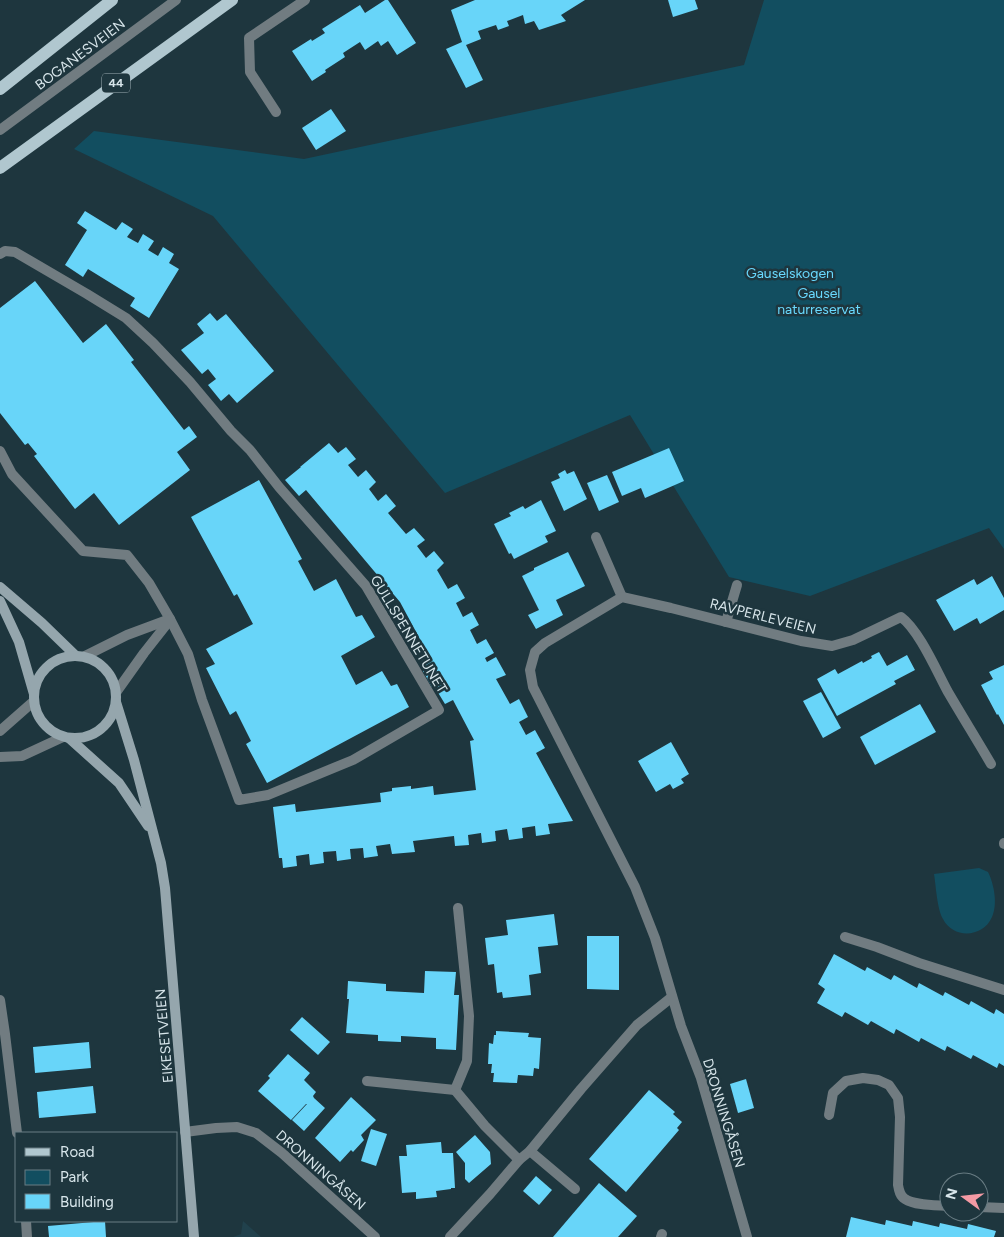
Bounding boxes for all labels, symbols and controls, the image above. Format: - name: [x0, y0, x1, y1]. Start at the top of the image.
- street label: BOGANESVEIEN: [32, 15, 129, 94]
- road number: 44: [102, 74, 130, 92]
- park label: Gauselskogen: [746, 265, 834, 282]
- park label: Gausel naturreservat: [777, 285, 861, 318]
- street label: GULLSPENNETUNET: [367, 572, 451, 697]
- street label: RAVPERLEVEIEN: [708, 595, 818, 638]
- street label: EIKESETVEIEN: [152, 988, 177, 1084]
- street label: DRONNINGÅSEN: [699, 1056, 748, 1170]
- street label: DRONNINGÅSEN: [272, 1127, 369, 1214]
- legend: [15, 1132, 178, 1222]
- text: Road: [60, 1143, 95, 1161]
- text: Park: [60, 1168, 89, 1186]
- north arrow: [939, 1172, 989, 1222]
- text: N: [942, 1186, 962, 1201]
- text: Building: [60, 1193, 114, 1211]

